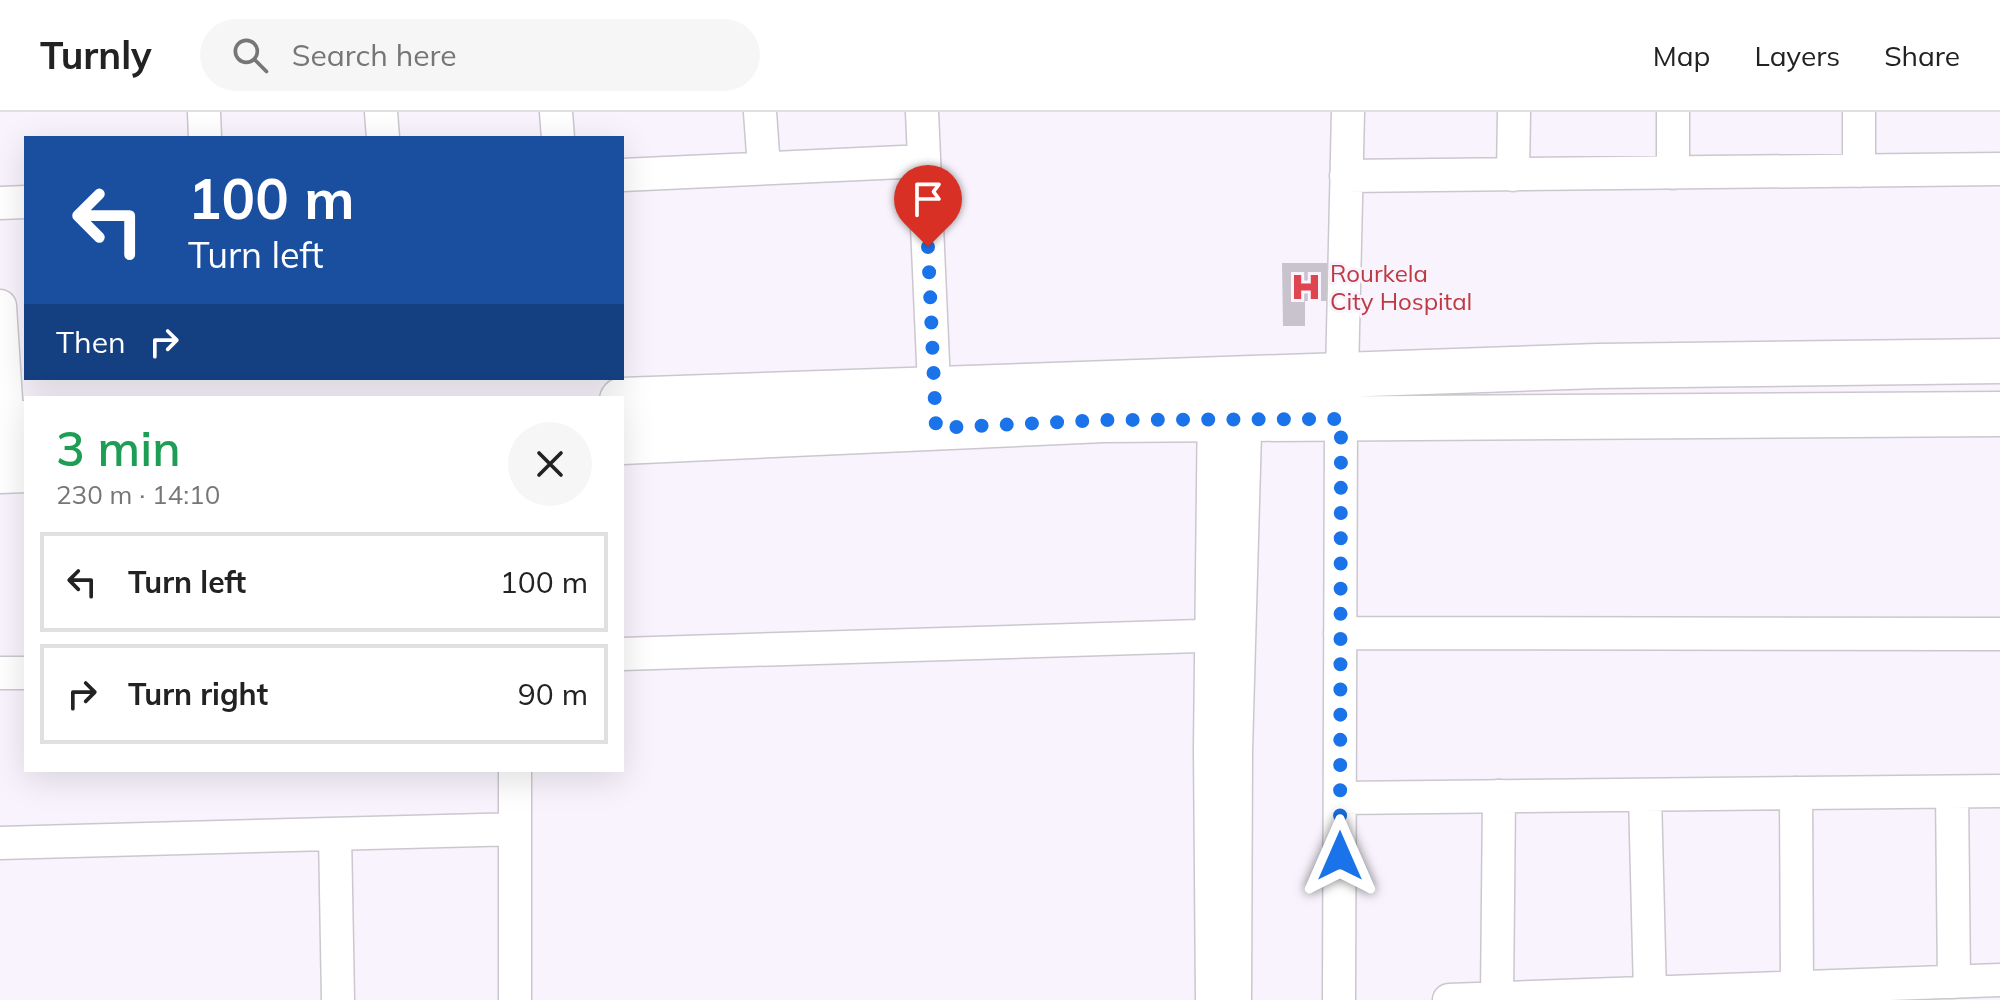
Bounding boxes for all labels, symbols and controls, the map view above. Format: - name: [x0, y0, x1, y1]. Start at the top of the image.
- search box: [200, 19, 760, 91]
- text: Turnly: [40, 31, 152, 79]
- icon: search: [228, 33, 272, 77]
- text: Search here: [292, 36, 457, 74]
- text: Map: [1653, 38, 1710, 73]
- text: Layers: [1754, 38, 1840, 73]
- text: Share: [1884, 38, 1960, 73]
- text: 100 m: [188, 163, 355, 233]
- pin: [894, 165, 962, 247]
- icon: left: [56, 168, 160, 272]
- icon: arrive: [906, 177, 950, 221]
- text: Turn left: [188, 232, 324, 277]
- place label: Rourkela City Hospital: [1330, 258, 1472, 316]
- hospital icon: Rourkela City Hospital: [1289, 270, 1323, 304]
- icon: right: [142, 320, 186, 364]
- text: Then: [56, 323, 126, 361]
- text: 3 min: [56, 418, 181, 478]
- button: close: [508, 422, 592, 506]
- text: 230 m · 14:10: [56, 478, 220, 511]
- icon: left: [60, 560, 104, 604]
- text: Turn left: [128, 563, 246, 601]
- text: 100 m: [500, 563, 588, 601]
- icon: right: [60, 672, 104, 716]
- text: Turn right: [128, 675, 268, 713]
- text: 90 m: [518, 675, 588, 713]
- position arrow: [1298, 814, 1382, 898]

